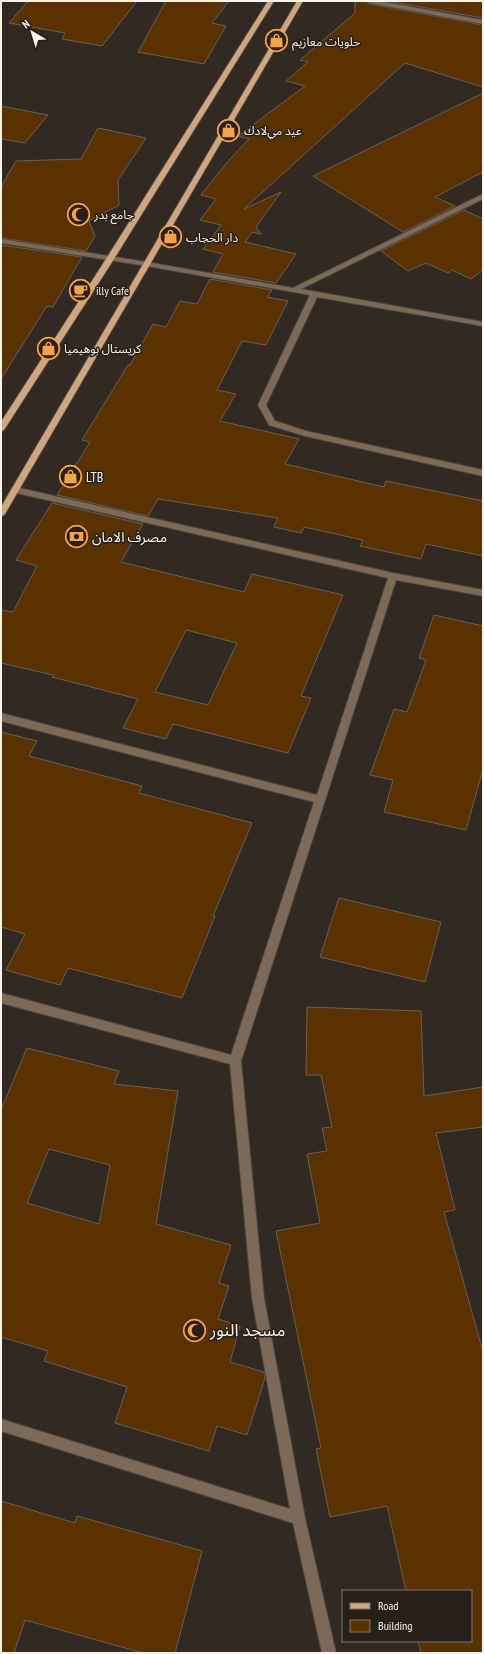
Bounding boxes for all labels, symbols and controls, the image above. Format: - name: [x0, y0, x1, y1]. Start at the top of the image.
- north arrow: [12, 12, 52, 52]
- text: N: [19, 17, 33, 31]
- shop icon: حلويات معازيم: [263, 28, 289, 54]
- place label: حلويات معازيم: [292, 34, 360, 51]
- shop icon: عيد ميﻻدك: [215, 117, 241, 143]
- place label: عيد ميﻻدك: [244, 123, 302, 140]
- mosque icon: جامع بدر: [65, 201, 91, 227]
- place label: جامع بدر: [93, 207, 134, 224]
- shop icon: دار الحجاب: [157, 224, 183, 250]
- place label: دار الحجاب: [186, 230, 238, 245]
- cafe icon: illy Cafe: [68, 277, 94, 303]
- place label: illy Cafe: [96, 283, 129, 298]
- shop icon: كريستال بوهيميا: [36, 335, 62, 361]
- place label: كريستال بوهيميا: [64, 341, 142, 356]
- shop icon: LTB: [57, 464, 83, 490]
- place label: LTB: [86, 468, 103, 486]
- bank icon: مصرف الامان: [63, 524, 89, 550]
- place label: مصرف الامان: [92, 528, 167, 546]
- mosque icon: مسجد النور: [181, 1317, 207, 1343]
- place label: مسجد النور: [209, 1319, 285, 1341]
- legend: [342, 1590, 472, 1642]
- text: Road: [378, 1598, 398, 1613]
- text: Building: [378, 1618, 413, 1633]

